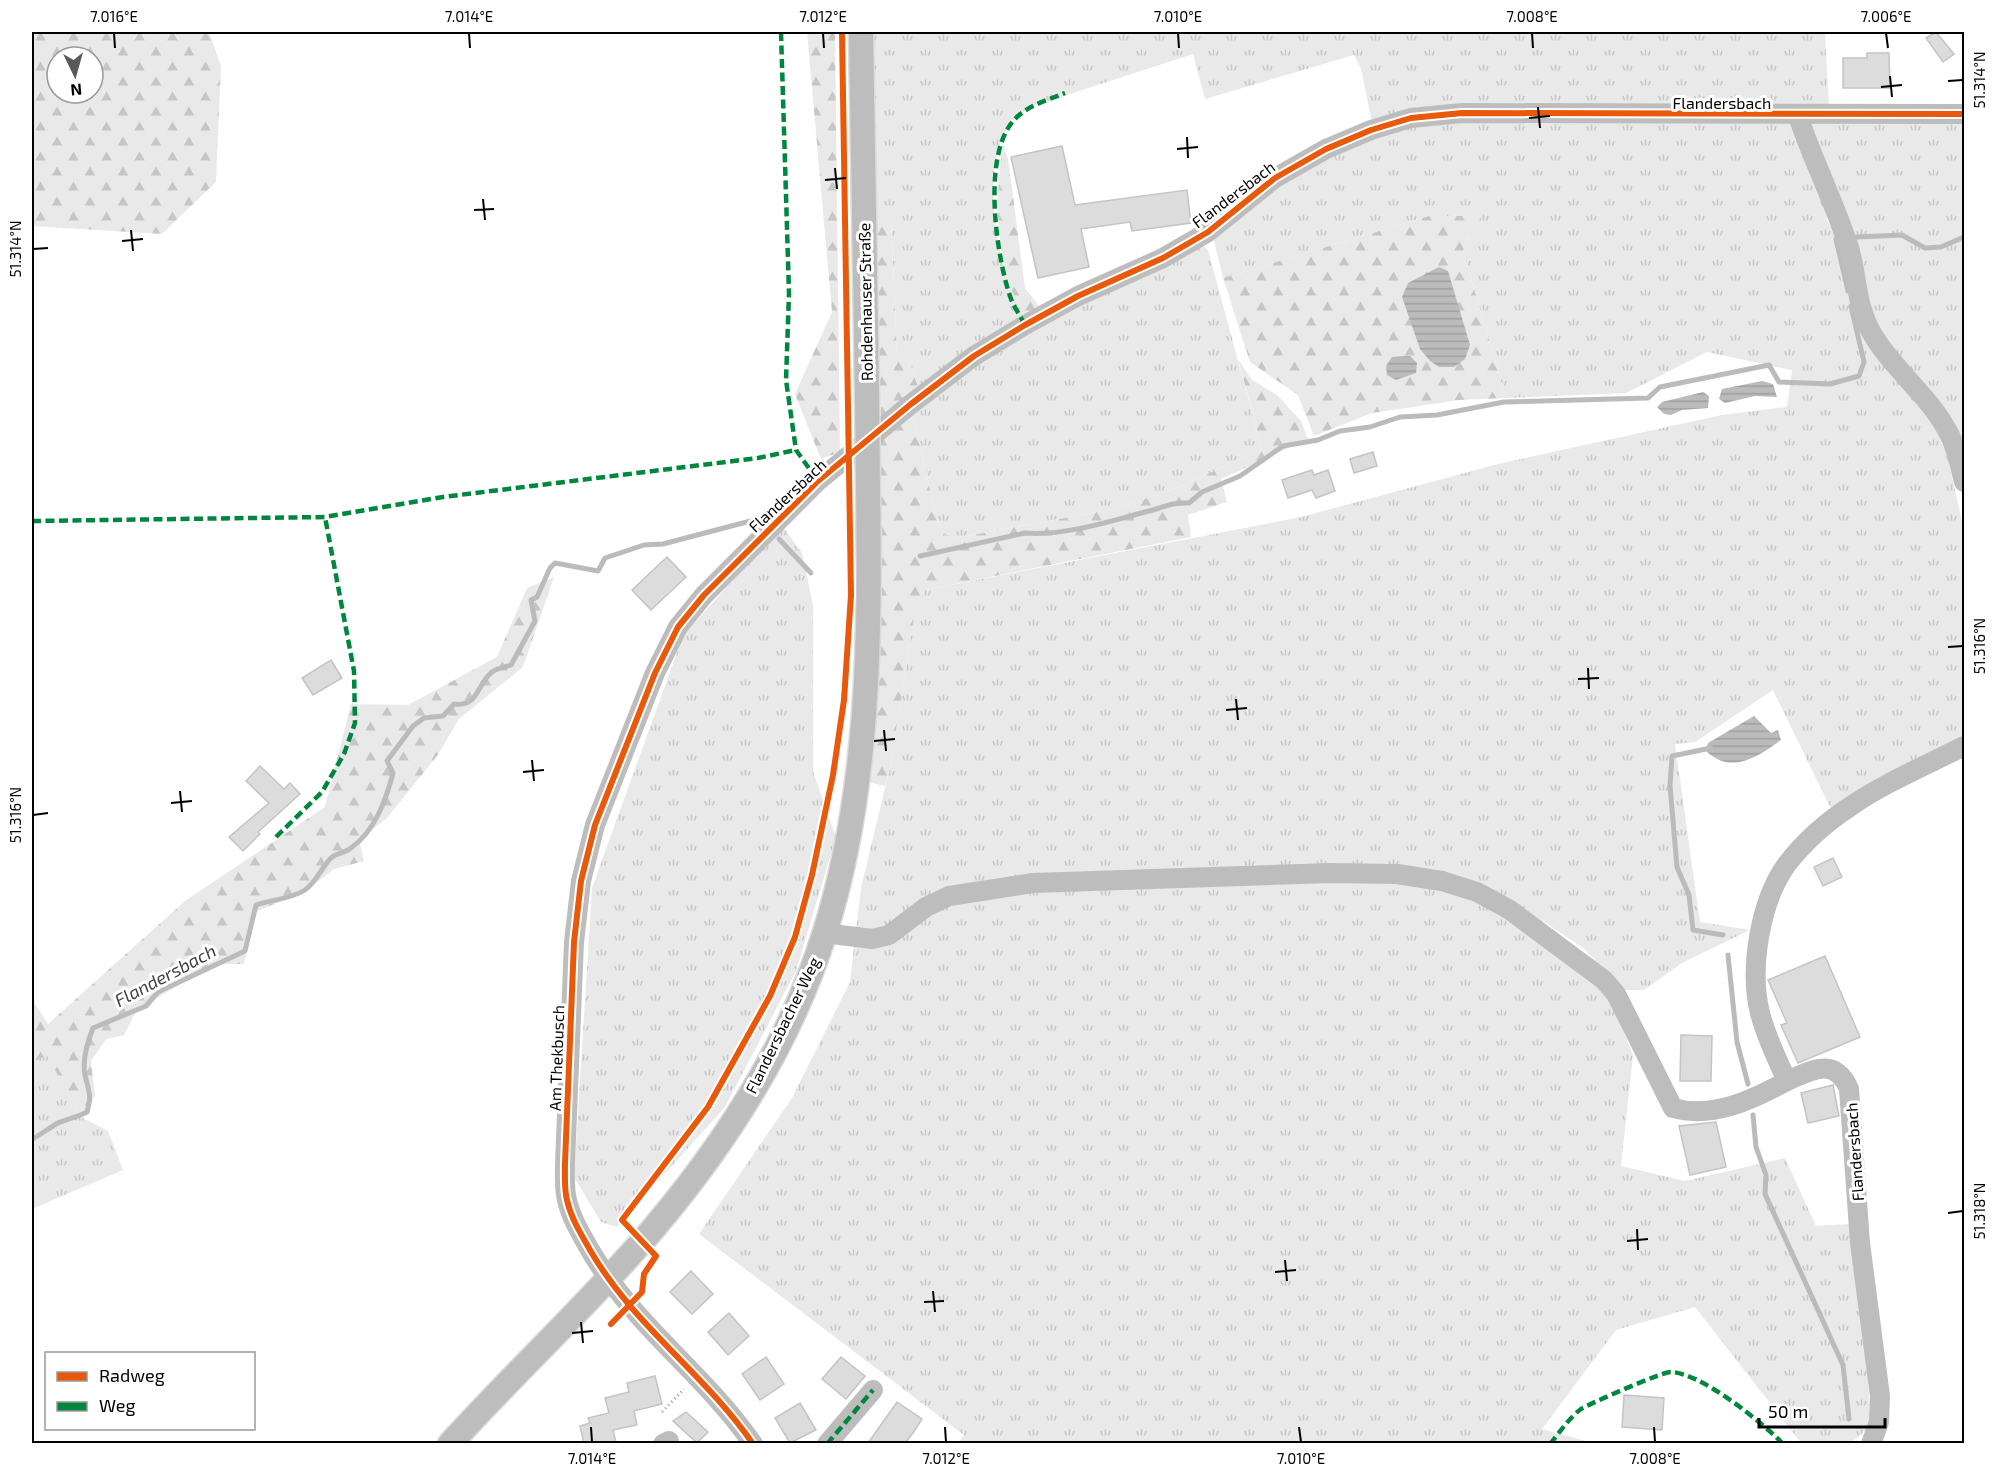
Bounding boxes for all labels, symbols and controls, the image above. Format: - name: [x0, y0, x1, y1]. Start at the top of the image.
- text: 7.016°E: [90, 7, 138, 25]
- text: 7.014°E: [445, 7, 493, 25]
- text: 7.012°E: [799, 7, 847, 25]
- text: 7.010°E: [1154, 7, 1202, 25]
- text: 7.008°E: [1506, 7, 1558, 25]
- text: 7.006°E: [1861, 7, 1911, 25]
- north arrow: [45, 45, 105, 105]
- text: 51.314°N: [1970, 51, 1988, 109]
- text: N: [70, 80, 83, 100]
- street label: Flandersbach: [1673, 93, 1771, 112]
- street label: Flandersbach: [1188, 157, 1278, 231]
- text: 51.314°N: [6, 220, 24, 278]
- street label: Rohdenhauser Straße: [854, 223, 876, 381]
- street label: Flandersbach: [744, 454, 830, 536]
- text: 51.316°N: [1970, 618, 1988, 674]
- text: 51.316°N: [6, 787, 24, 843]
- water label: Flandersbach: [111, 939, 219, 1011]
- street label: Flandersbacher Weg: [741, 954, 823, 1096]
- street label: Am Thekbusch: [545, 1005, 567, 1111]
- street label: Flandersbach: [1841, 1102, 1867, 1202]
- text: 51.318°N: [1970, 1183, 1988, 1239]
- legend: [45, 1352, 255, 1430]
- text: Radweg: [99, 1364, 165, 1386]
- scale bar: [1759, 1391, 1885, 1429]
- text: Weg: [99, 1394, 135, 1416]
- text: 50 m: [1768, 1400, 1808, 1422]
- text: 7.014°E: [568, 1449, 616, 1467]
- text: 7.012°E: [922, 1449, 970, 1467]
- text: 7.010°E: [1277, 1449, 1325, 1467]
- text: 7.008°E: [1629, 1449, 1681, 1467]

